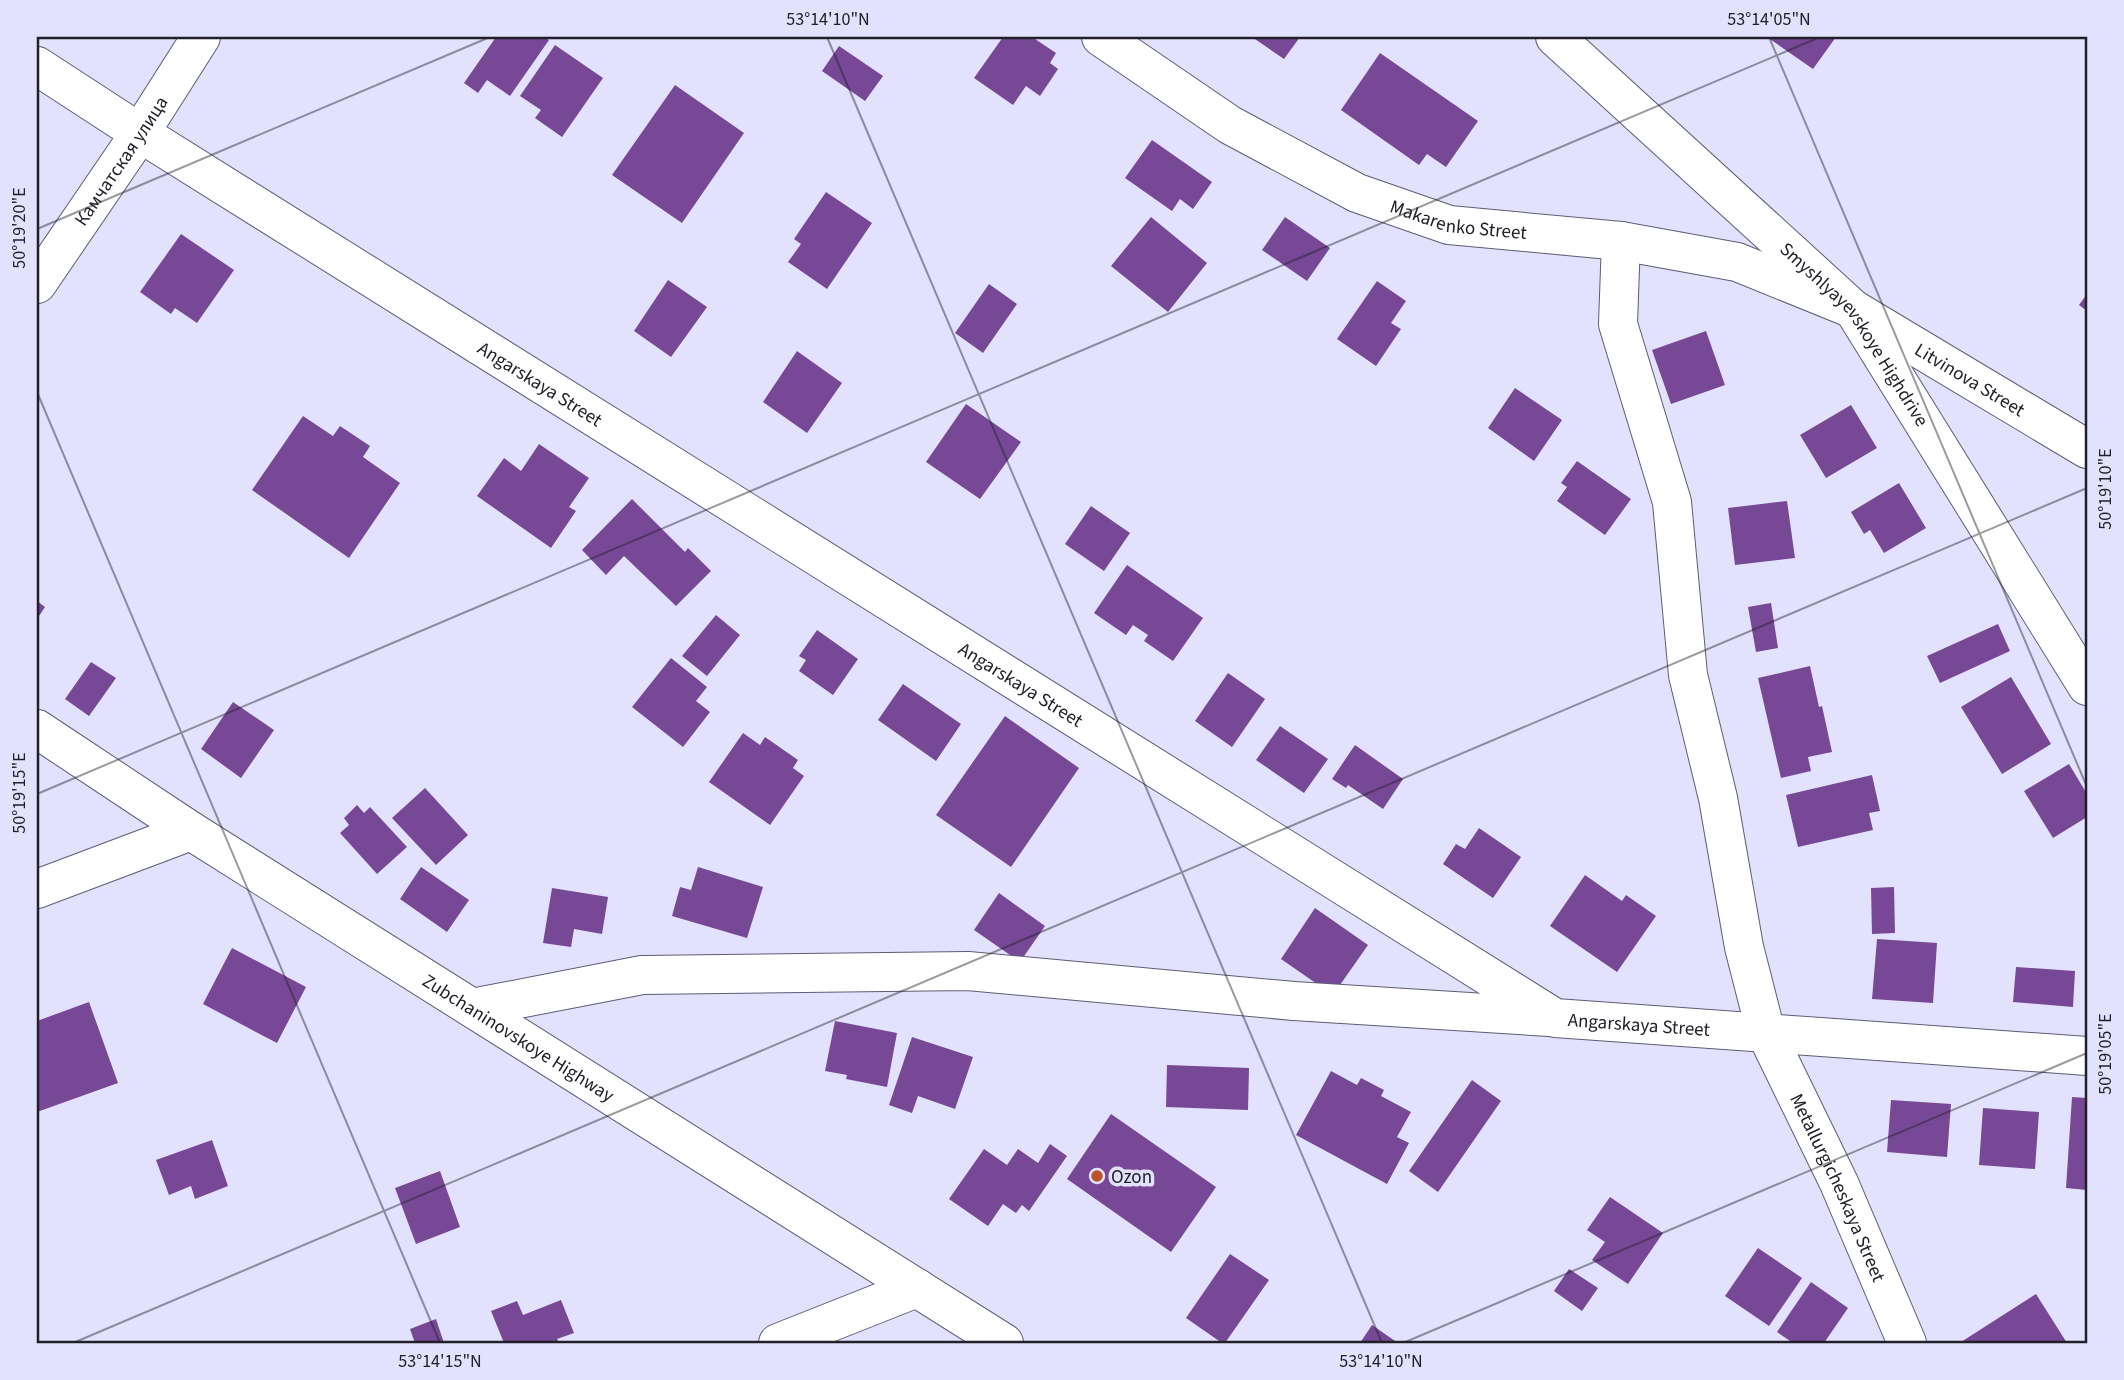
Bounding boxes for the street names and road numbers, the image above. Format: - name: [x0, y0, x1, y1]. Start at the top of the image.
- street label: Камчатская улица: [68, 91, 175, 232]
- street label: Makarenko Street: [1386, 194, 1528, 247]
- street label: Smyshlyayevskoye Highdrive: [1773, 237, 1935, 432]
- street label: Angarskaya Street: [472, 335, 608, 434]
- street label: Litvinova Street: [1909, 337, 2030, 424]
- street label: Angarskaya Street: [953, 636, 1088, 735]
- street label: Zubchaninovskoye Highway: [417, 968, 619, 1109]
- street label: Angarskaya Street: [1567, 1007, 1711, 1044]
- street label: Metallurgicheskaya Street: [1782, 1089, 1892, 1287]

